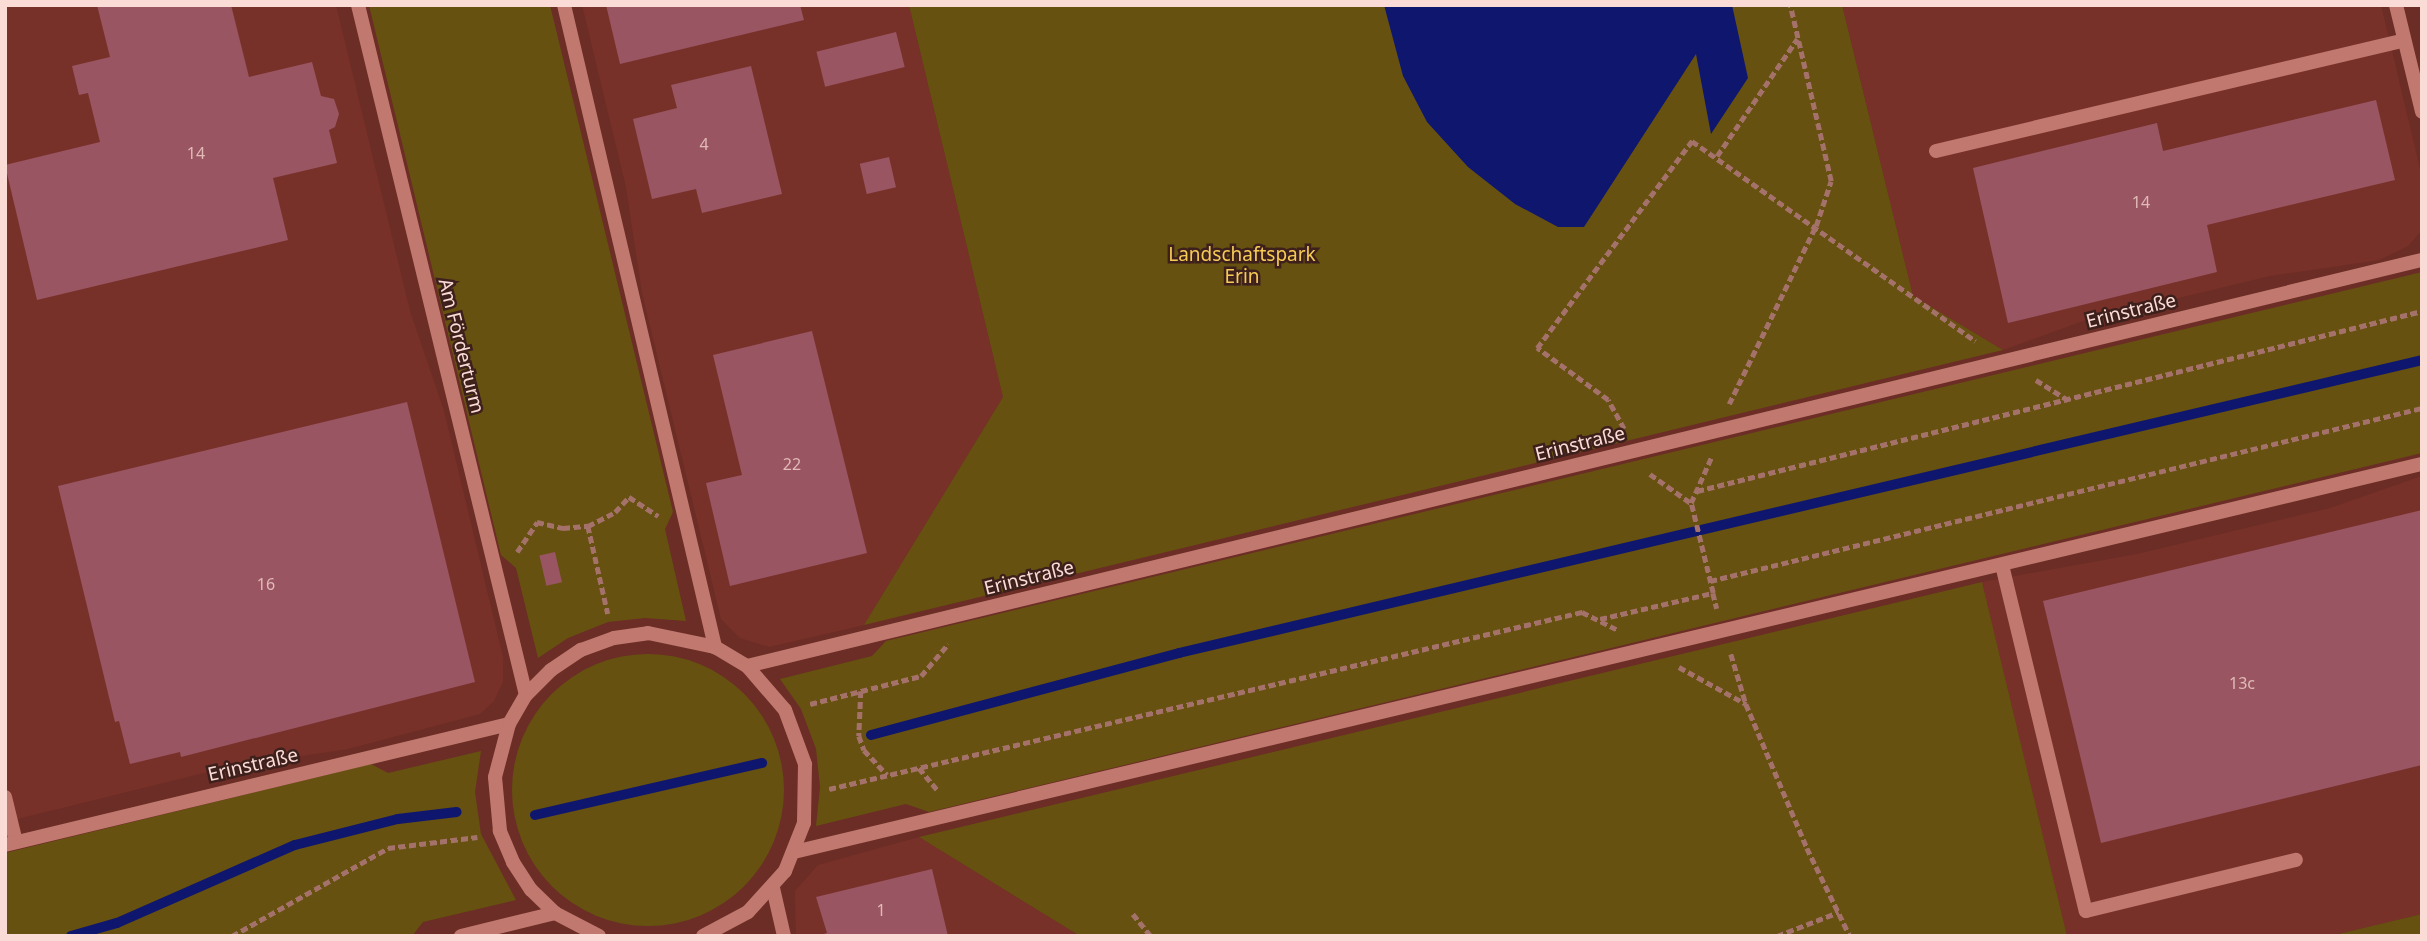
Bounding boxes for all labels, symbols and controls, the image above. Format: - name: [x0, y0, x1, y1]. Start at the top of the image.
- house number: 4: [699, 134, 709, 154]
- house number: 14: [187, 143, 205, 163]
- house number: 14: [2132, 192, 2150, 212]
- park label: Landschaftspark Erin: [1168, 244, 1316, 288]
- street label: Am Förderturm: [433, 276, 489, 416]
- street label: Erinstraße: [2084, 289, 2178, 333]
- street label: Erinstraße: [1533, 422, 1627, 466]
- house number: 22: [783, 454, 801, 474]
- street label: Erinstraße: [982, 556, 1076, 600]
- house number: 16: [257, 574, 275, 594]
- house number: 13c: [2229, 673, 2255, 693]
- street label: Erinstraße: [206, 744, 300, 786]
- house number: 1: [876, 900, 886, 920]

